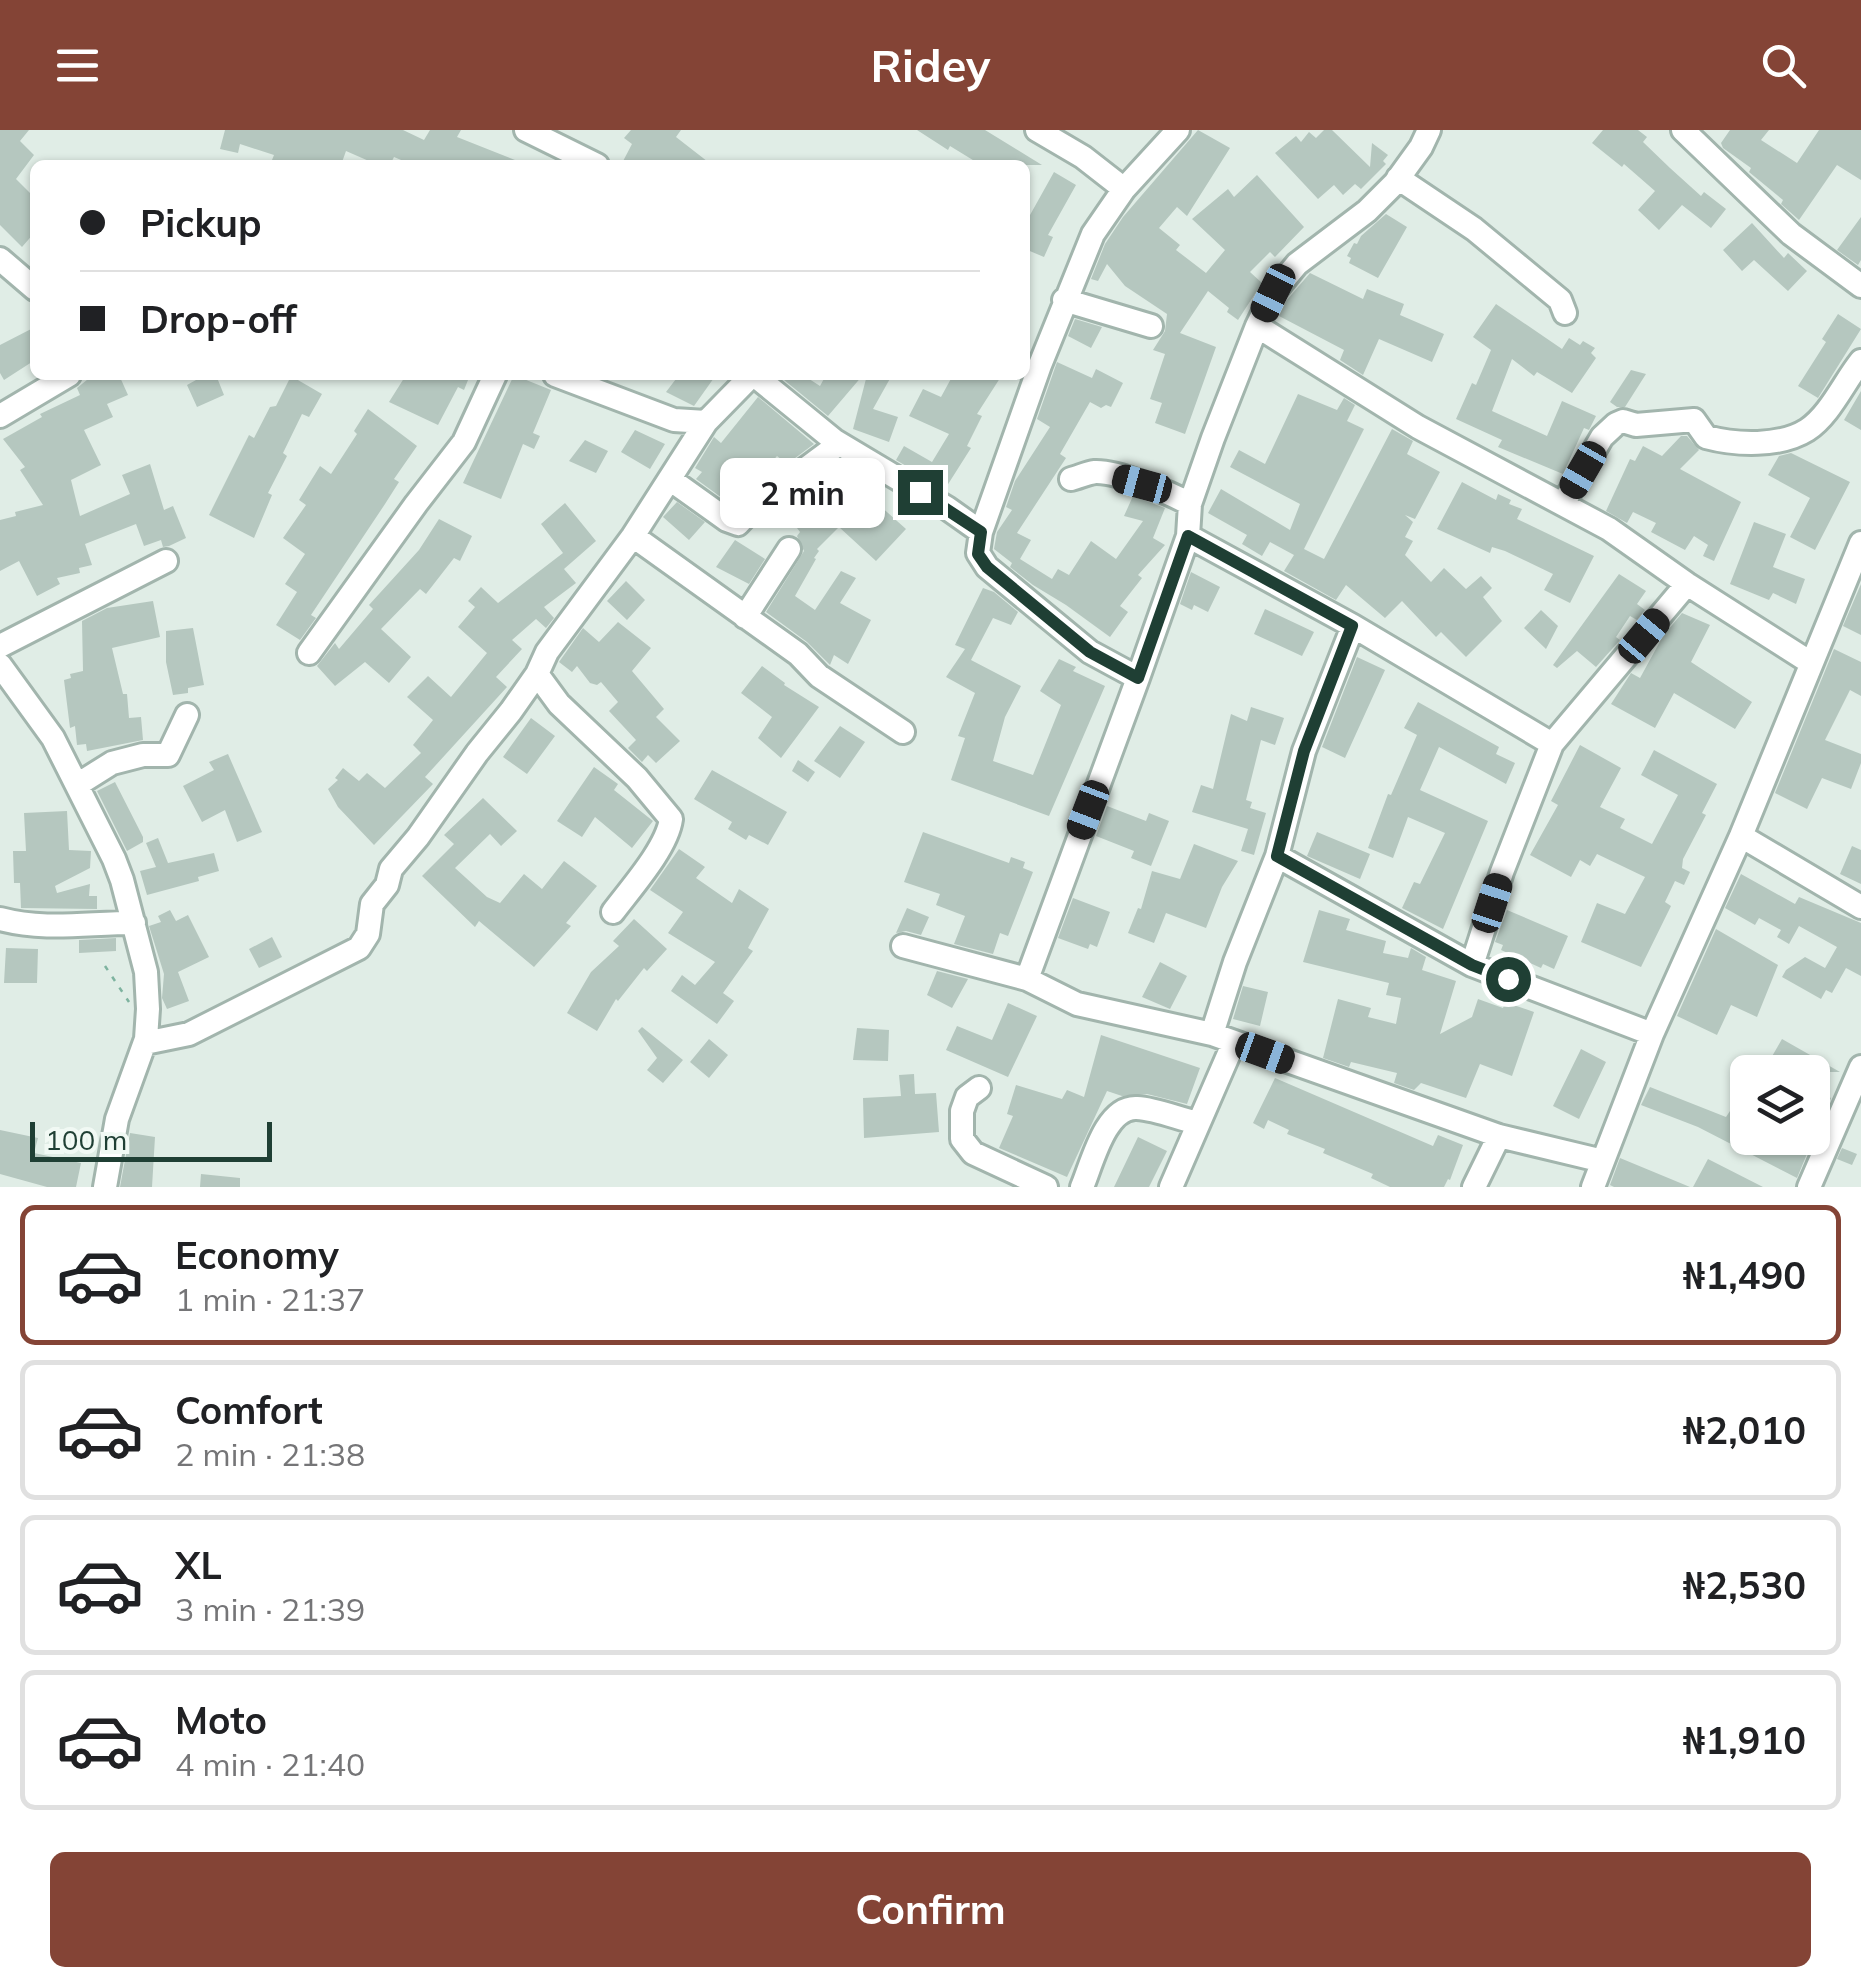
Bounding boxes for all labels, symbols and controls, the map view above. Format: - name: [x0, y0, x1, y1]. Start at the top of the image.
- text: Ridey: [871, 37, 990, 93]
- icon: menu: [50, 38, 105, 93]
- icon: search: [1756, 38, 1811, 93]
- text: Pickup: [140, 199, 262, 247]
- car: [1246, 259, 1300, 327]
- text: Drop-off: [140, 295, 297, 343]
- car: [1555, 437, 1611, 503]
- callout: 2 min: [720, 457, 885, 527]
- car: [1109, 462, 1175, 506]
- route end: [898, 470, 943, 515]
- text: 2 min: [760, 473, 845, 513]
- car: [1613, 603, 1675, 669]
- car: [1063, 777, 1113, 843]
- car: [1468, 870, 1516, 936]
- route start: [1486, 957, 1531, 1002]
- car: [1232, 1029, 1298, 1077]
- map controls: [1730, 1055, 1830, 1155]
- button: layers: [1730, 1055, 1830, 1155]
- scale bar: [30, 1117, 272, 1162]
- text: 100 m: [45, 1122, 127, 1157]
- icon: car: [55, 1230, 145, 1320]
- text: Economy: [175, 1231, 339, 1279]
- text: ₦1,490: [1683, 1251, 1806, 1299]
- text: 1 min · 21:37: [175, 1279, 365, 1319]
- icon: car: [55, 1385, 145, 1475]
- text: Comfort: [175, 1386, 323, 1434]
- text: ₦2,010: [1683, 1406, 1806, 1454]
- text: 2 min · 21:38: [175, 1434, 365, 1474]
- icon: car: [55, 1540, 145, 1630]
- text: XL: [175, 1541, 222, 1589]
- text: ₦2,530: [1683, 1561, 1806, 1609]
- text: 3 min · 21:39: [175, 1589, 365, 1629]
- icon: car: [55, 1695, 145, 1785]
- text: Moto: [175, 1696, 267, 1744]
- text: ₦1,910: [1683, 1716, 1806, 1764]
- text: 4 min · 21:40: [175, 1744, 365, 1784]
- button: Confirm: [50, 1852, 1811, 1967]

